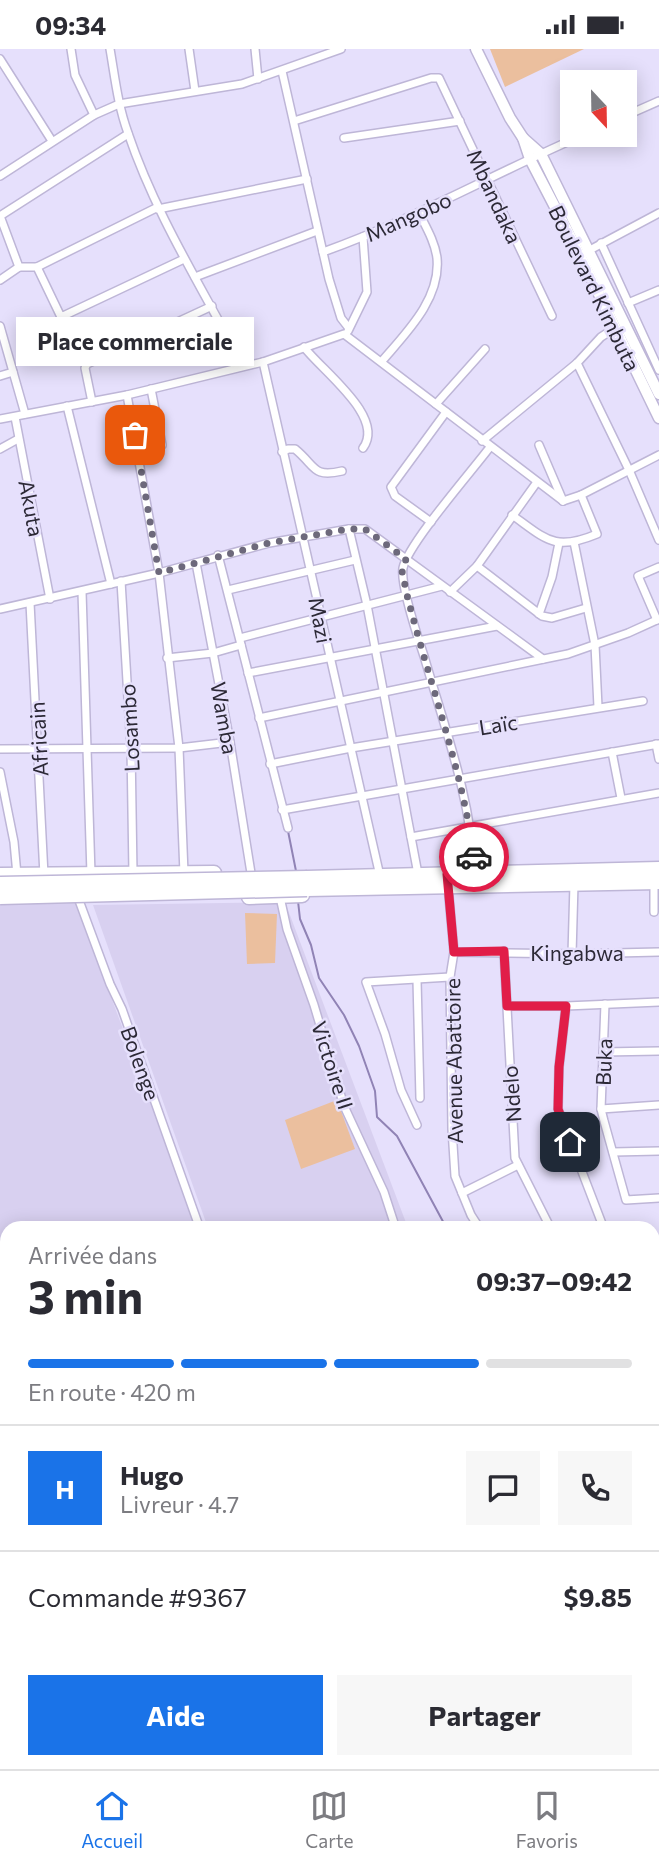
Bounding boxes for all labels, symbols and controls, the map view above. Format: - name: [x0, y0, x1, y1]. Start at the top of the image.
- text: 09:34: [35, 9, 106, 40]
- north arrow: [560, 70, 637, 147]
- map controls: [560, 70, 637, 147]
- street label: Mbandaka: [462, 145, 528, 247]
- street label: Mangobo: [361, 186, 455, 246]
- street label: Boulevard Kimbuta: [544, 201, 646, 375]
- callout: Place commerciale: [16, 316, 254, 365]
- text: Place commerciale: [37, 327, 233, 355]
- pin: [105, 405, 165, 465]
- icon: bag: [116, 416, 154, 454]
- street label: Akuta: [14, 478, 50, 538]
- street label: Mazi: [304, 595, 338, 645]
- street label: Wamba: [206, 680, 244, 756]
- street label: Losambo: [114, 683, 144, 773]
- street label: Africain: [24, 701, 52, 777]
- street label: Laïc: [477, 709, 519, 739]
- courier: [439, 822, 509, 892]
- icon: car: [455, 838, 493, 876]
- street label: Kingabwa: [530, 940, 624, 965]
- street label: Avenue Abattoire: [439, 978, 467, 1144]
- street label: Victoire II: [307, 1018, 359, 1112]
- street label: Bolenge: [116, 1023, 166, 1103]
- street label: Buka: [590, 1038, 616, 1086]
- street label: Ndelo: [497, 1065, 525, 1123]
- pin: [540, 1112, 600, 1172]
- icon: home: [551, 1123, 589, 1161]
- text: Arrivée dans: [28, 1241, 157, 1269]
- text: 09:37–09:42: [476, 1265, 632, 1296]
- text: 3 min: [28, 1267, 143, 1323]
- text: En route · 420 m: [28, 1378, 196, 1406]
- button: chat: [466, 1451, 540, 1525]
- button: phone: [558, 1451, 632, 1525]
- text: Hugo: [120, 1459, 184, 1490]
- text: H: [55, 1473, 75, 1504]
- text: Livreur · 4.7: [120, 1490, 239, 1518]
- text: Commande #9367: [28, 1581, 247, 1612]
- text: $9.85: [564, 1581, 632, 1612]
- button: Aide: [28, 1675, 323, 1755]
- button: Partager: [337, 1675, 632, 1755]
- tab: Accueil: [81, 1787, 143, 1852]
- tab: Carte: [305, 1787, 353, 1852]
- tab: Favoris: [516, 1787, 578, 1852]

